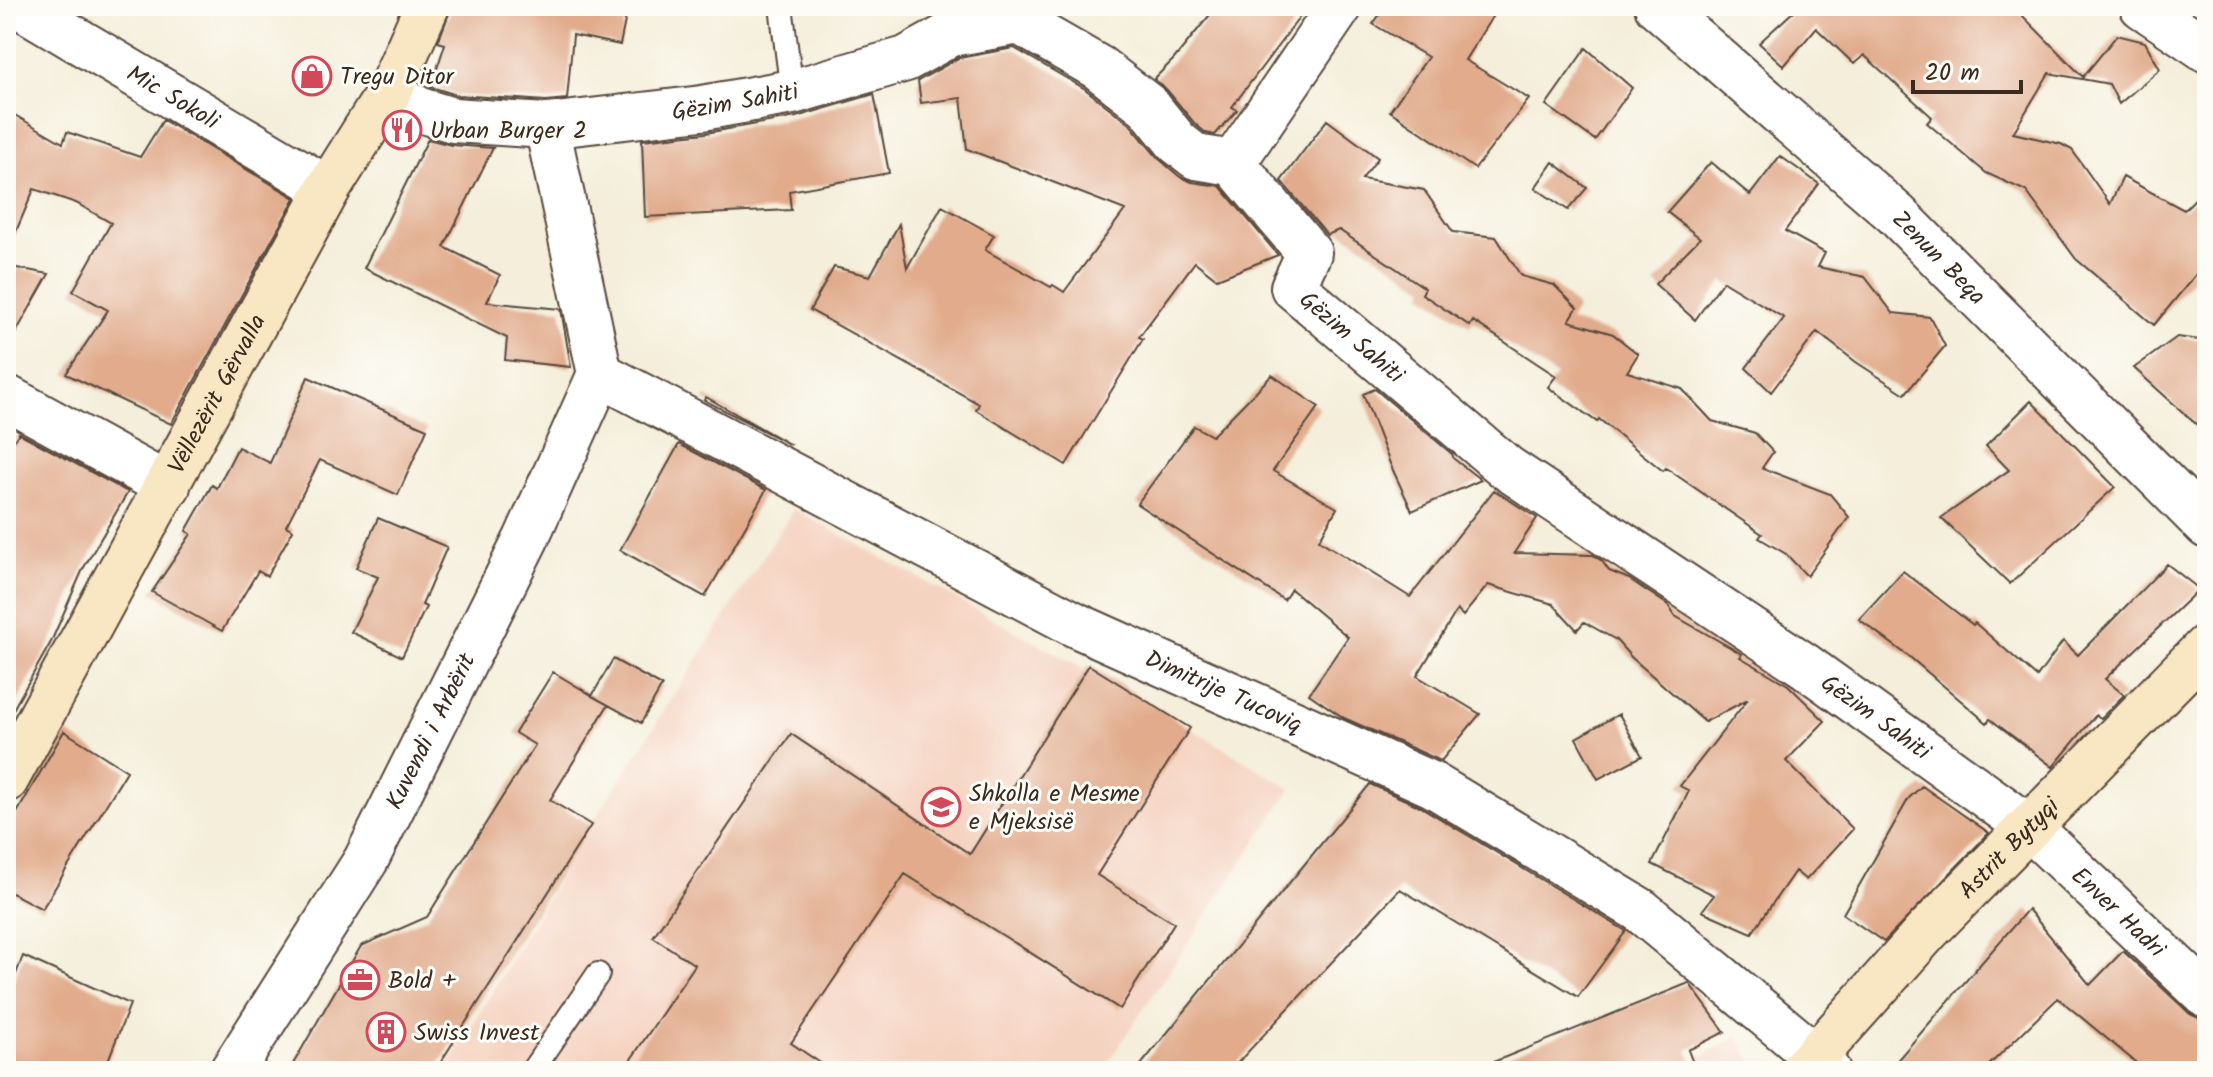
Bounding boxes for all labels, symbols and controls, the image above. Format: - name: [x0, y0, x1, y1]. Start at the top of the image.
- scale bar: [1913, 44, 2021, 94]
- text: 20 m: [1925, 54, 1980, 93]
- street label: Mic Sokoli: [118, 55, 227, 142]
- shop icon: Tregu Ditor: [291, 55, 333, 97]
- place label: Tregu Ditor: [340, 58, 456, 97]
- street label: Gëzim Sahiti: [670, 73, 805, 132]
- restaurant icon: Urban Burger 2: [381, 109, 423, 151]
- place label: Urban Burger 2: [430, 112, 587, 151]
- street label: Zenun Beqa: [1882, 202, 1995, 315]
- street label: Gëzim Sahiti: [1290, 282, 1413, 395]
- street label: Vëllezërit Gërvalla: [158, 307, 277, 481]
- street label: Dimitrije Tucoviq: [1138, 640, 1308, 745]
- street label: Kuvendi i Arbërit: [376, 646, 487, 817]
- street label: Gëzim Sahiti: [1812, 665, 1939, 772]
- place label: Shkolla e Mesme e Mjeksisë: [969, 775, 1140, 842]
- school or university icon: Shkolla e Mesme e Mjeksisë: [920, 786, 962, 828]
- street label: Astrit Bytyqi: [1950, 788, 2070, 909]
- street label: Enver Hadri: [2061, 858, 2175, 969]
- office icon: Bold +: [339, 959, 381, 1001]
- place label: Bold +: [388, 962, 457, 1001]
- building icon: Swiss Invest: [365, 1011, 407, 1053]
- place label: Swiss Invest: [414, 1014, 540, 1053]

